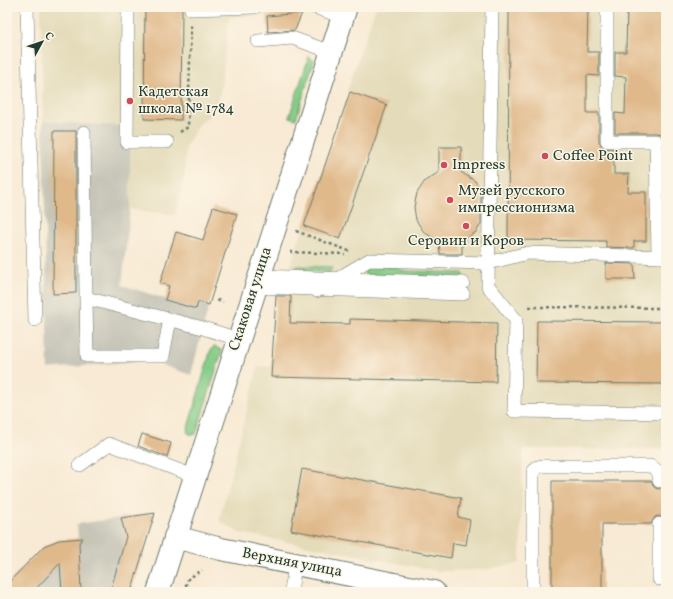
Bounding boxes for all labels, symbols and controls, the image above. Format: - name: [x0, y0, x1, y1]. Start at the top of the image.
- north arrow: [22, 22, 62, 62]
- text: С: [40, 29, 57, 44]
- place label: Кадетская школа № 1784: [138, 82, 234, 120]
- marker: Кадетская школа № 1784: [125, 96, 135, 106]
- place label: Coffee Point: [553, 146, 633, 167]
- marker: Coffee Point: [540, 151, 550, 161]
- place label: Impress: [452, 155, 505, 176]
- marker: Impress: [439, 160, 449, 170]
- place label: Музей русского импрессионизма: [458, 181, 575, 219]
- marker: Музей русского импрессионизма: [445, 195, 455, 205]
- marker: Серовин и Коров: [461, 221, 471, 231]
- place label: Серовин и Коров: [408, 231, 524, 252]
- street label: Скаковая улица: [224, 244, 278, 354]
- street label: Верхняя улица: [240, 543, 344, 583]

